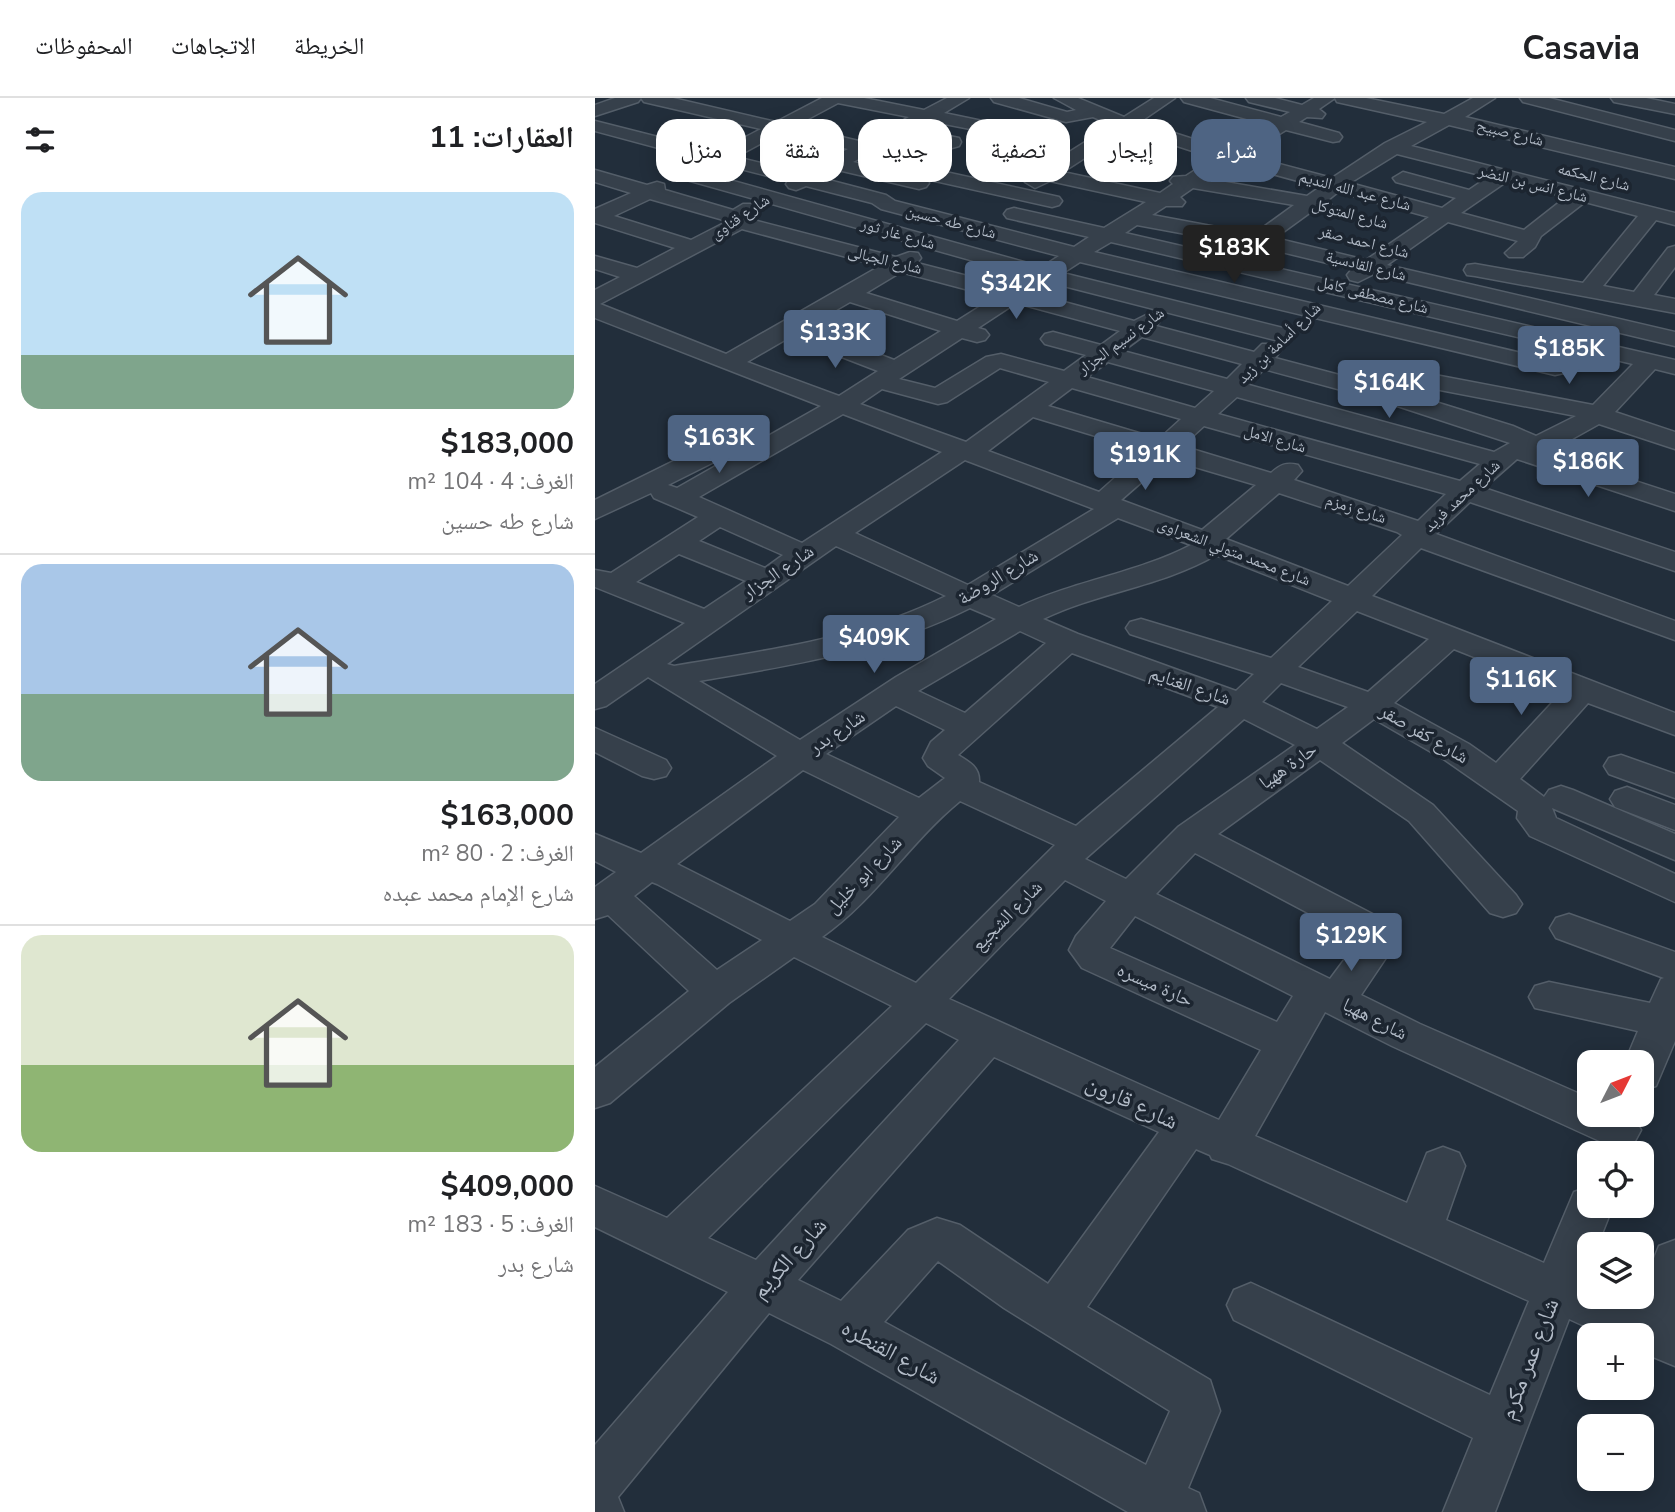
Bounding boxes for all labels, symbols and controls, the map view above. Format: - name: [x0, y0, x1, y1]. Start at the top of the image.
- text: Casavia: [1522, 26, 1640, 71]
- text: المحفوظات: [35, 30, 133, 62]
- text: الاتجاهات: [171, 30, 256, 62]
- text: الخريطة: [294, 30, 365, 62]
- street label: شارع صبيح: [1474, 114, 1546, 152]
- text: العقارات: 11: [429, 117, 574, 158]
- chip: منزل: [656, 119, 746, 182]
- chip: شقة: [760, 119, 844, 182]
- chip: جديد: [858, 119, 952, 182]
- chip: تصفية: [966, 119, 1070, 182]
- chip: إيجار: [1084, 119, 1177, 182]
- chip: شراء: [1191, 119, 1281, 182]
- icon: filters: [21, 121, 59, 159]
- street label: شارع الحكمه: [1556, 157, 1632, 197]
- street label: شارع انس بن النضر: [1475, 160, 1590, 208]
- street label: شارع عبد الله النديم: [1297, 166, 1413, 216]
- street label: شارع قناوى: [706, 189, 774, 245]
- street label: شارع المتوكل: [1310, 193, 1390, 235]
- street label: شارع طه حسين: [904, 199, 998, 245]
- street label: شارع غار ثور: [857, 213, 938, 255]
- street label: شارع احمد صقر: [1316, 220, 1411, 264]
- pin: $183K: [1185, 226, 1283, 285]
- text: $183K: [1199, 232, 1269, 263]
- icon: home: [235, 237, 361, 363]
- street label: شارع الجبالى: [846, 240, 924, 280]
- street label: شارع القادسية: [1323, 245, 1409, 287]
- pin: $342K: [967, 262, 1065, 321]
- text: $342K: [981, 268, 1051, 299]
- street label: شارع مصطفى كامل: [1315, 271, 1431, 319]
- street label: شارع أسامة بن زيد: [1232, 297, 1326, 389]
- street label: شارع نسيم الجزار: [1072, 302, 1169, 381]
- pin: $133K: [786, 310, 884, 370]
- text: $133K: [800, 317, 870, 348]
- pin: $185K: [1520, 327, 1618, 386]
- text: $185K: [1534, 333, 1604, 364]
- pin: $164K: [1340, 360, 1438, 420]
- text: $164K: [1354, 367, 1424, 398]
- pin: $163K: [670, 416, 768, 475]
- street label: شارع الامل: [1242, 420, 1308, 458]
- text: $163K: [684, 422, 754, 453]
- text: $183,000: [441, 423, 574, 464]
- pin: $191K: [1096, 432, 1194, 492]
- text: $191K: [1110, 439, 1180, 470]
- pin: $186K: [1539, 440, 1637, 499]
- text: $186K: [1553, 446, 1623, 477]
- street label: شارع محمد فريد: [1419, 455, 1505, 537]
- text: الغرف: 4 · 104 m²: [408, 466, 574, 497]
- street label: شارع زمزم: [1323, 489, 1389, 529]
- text: شارع طه حسين: [441, 506, 574, 537]
- street label: شارع محمد متولي الشعراوى: [1154, 513, 1314, 592]
- street label: شارع الجزار: [736, 538, 819, 606]
- street label: شارع الروضة: [953, 543, 1043, 611]
- icon: home: [235, 609, 361, 735]
- pin: $409K: [825, 616, 923, 675]
- text: $409K: [839, 622, 909, 653]
- pin: $116K: [1472, 658, 1570, 717]
- street label: شارع الغنايم: [1146, 660, 1234, 712]
- text: $116K: [1486, 664, 1556, 695]
- street label: شارع كفر صقر: [1374, 698, 1473, 770]
- street label: شارع بدر: [803, 704, 870, 761]
- street label: حارة ههيا: [1254, 737, 1322, 795]
- text: $163,000: [441, 795, 574, 836]
- street label: شارع ابو خليل: [820, 830, 908, 920]
- text: الغرف: 2 · 80 m²: [421, 838, 574, 869]
- street label: شارع الشجيع: [966, 875, 1048, 957]
- text: شارع الإمام محمد عبده: [383, 878, 574, 909]
- pin: $129K: [1302, 914, 1400, 973]
- text: $129K: [1316, 920, 1386, 951]
- street label: حارة ميسره: [1113, 957, 1197, 1013]
- icon: home: [235, 980, 361, 1106]
- street label: شارع ههيا: [1338, 992, 1412, 1046]
- north arrow: [1577, 1050, 1654, 1127]
- map controls: [1577, 1050, 1654, 1491]
- street label: شارع قارون: [1081, 1067, 1183, 1137]
- button: locate: [1577, 1141, 1654, 1218]
- text: $409,000: [441, 1166, 574, 1207]
- text: الغرف: 5 · 183 m²: [408, 1209, 574, 1240]
- street label: شارع الكريم: [744, 1211, 834, 1305]
- button: layers: [1577, 1232, 1654, 1309]
- text: شارع بدر: [498, 1249, 574, 1280]
- street label: شارع عمر مكرم: [1492, 1294, 1566, 1424]
- street label: شارع القنطره: [836, 1312, 946, 1392]
- button: +: [1577, 1323, 1654, 1400]
- button: −: [1577, 1414, 1654, 1491]

